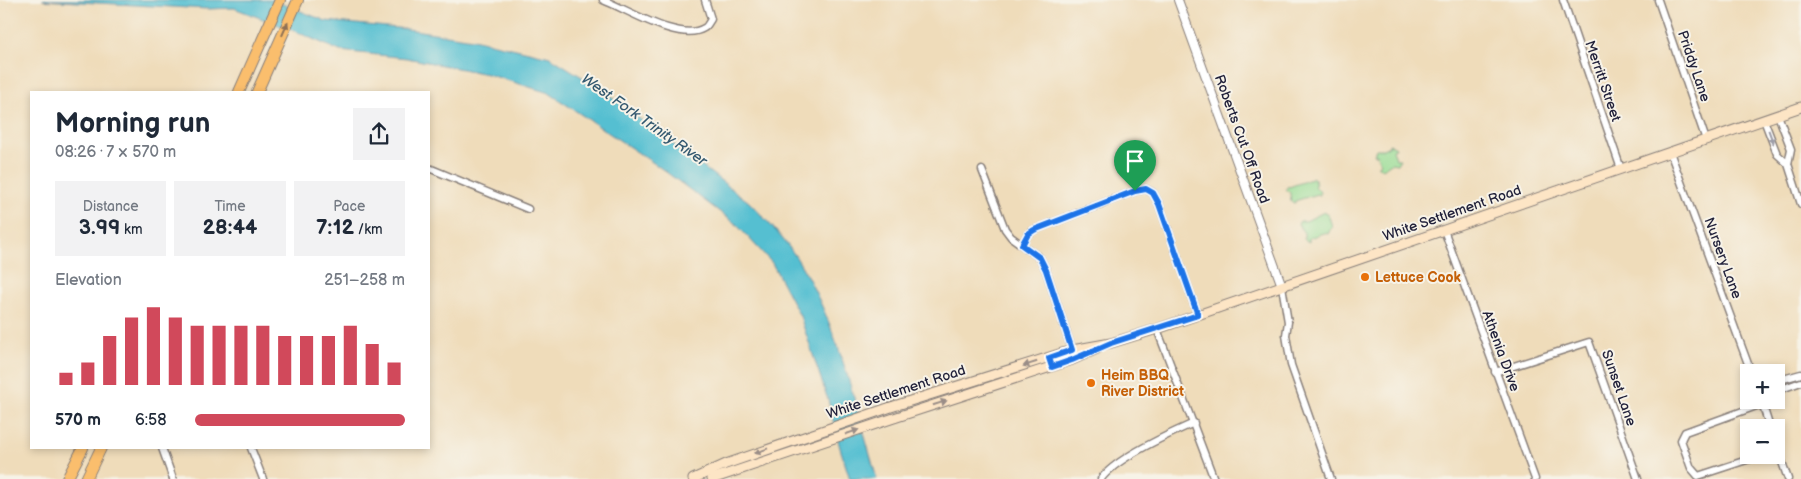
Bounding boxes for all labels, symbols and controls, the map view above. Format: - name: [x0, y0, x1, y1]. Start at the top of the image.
- one-way arrow: [282, 22, 290, 36]
- street label: Priddy Lane: [1674, 28, 1714, 104]
- street label: Merritt Street: [1581, 38, 1625, 124]
- water label: West Fork Trinity River: [577, 69, 712, 171]
- street label: Roberts Cut Off Road: [1211, 72, 1273, 206]
- text: Morning run: [55, 107, 210, 140]
- button: share: [353, 108, 405, 160]
- one-way arrow: [1767, 130, 1775, 145]
- pin: [1114, 140, 1156, 191]
- text: 08:26 · 7 × 570 m: [55, 143, 176, 162]
- icon: arrive: [1121, 147, 1149, 175]
- street label: White Settlement Road: [1381, 181, 1523, 245]
- text: Distance: [83, 198, 139, 215]
- text: Time: [214, 198, 246, 215]
- text: Pace: [333, 198, 365, 215]
- text: 3.99: [79, 215, 120, 240]
- text: 28:44: [203, 215, 257, 240]
- text: 7:12: [316, 215, 354, 240]
- street label: Nursery Lane: [1700, 215, 1746, 301]
- text: km: [120, 221, 143, 238]
- text: /km: [354, 221, 383, 238]
- place label: Lettuce Cook: [1375, 269, 1461, 286]
- text: Elevation: [55, 271, 122, 290]
- text: 251–258 m: [324, 271, 405, 290]
- marker: Lettuce Cook: [1359, 271, 1371, 283]
- street label: Athenia Drive: [1479, 308, 1523, 394]
- street label: Sunset Lane: [1598, 348, 1640, 428]
- one-way arrow: [1022, 360, 1037, 368]
- street label: White Settlement Road: [824, 361, 968, 423]
- map controls: [1740, 364, 1785, 464]
- button: +: [1740, 364, 1785, 409]
- place label: Heim BBQ River District: [1101, 367, 1184, 400]
- marker: Heim BBQ River District: [1085, 377, 1097, 389]
- one-way arrow: [933, 398, 948, 406]
- text: 570 m: [55, 411, 101, 430]
- text: 6:58: [135, 411, 167, 430]
- button: −: [1740, 419, 1785, 464]
- one-way arrow: [845, 428, 860, 436]
- one-way arrow: [754, 448, 769, 455]

